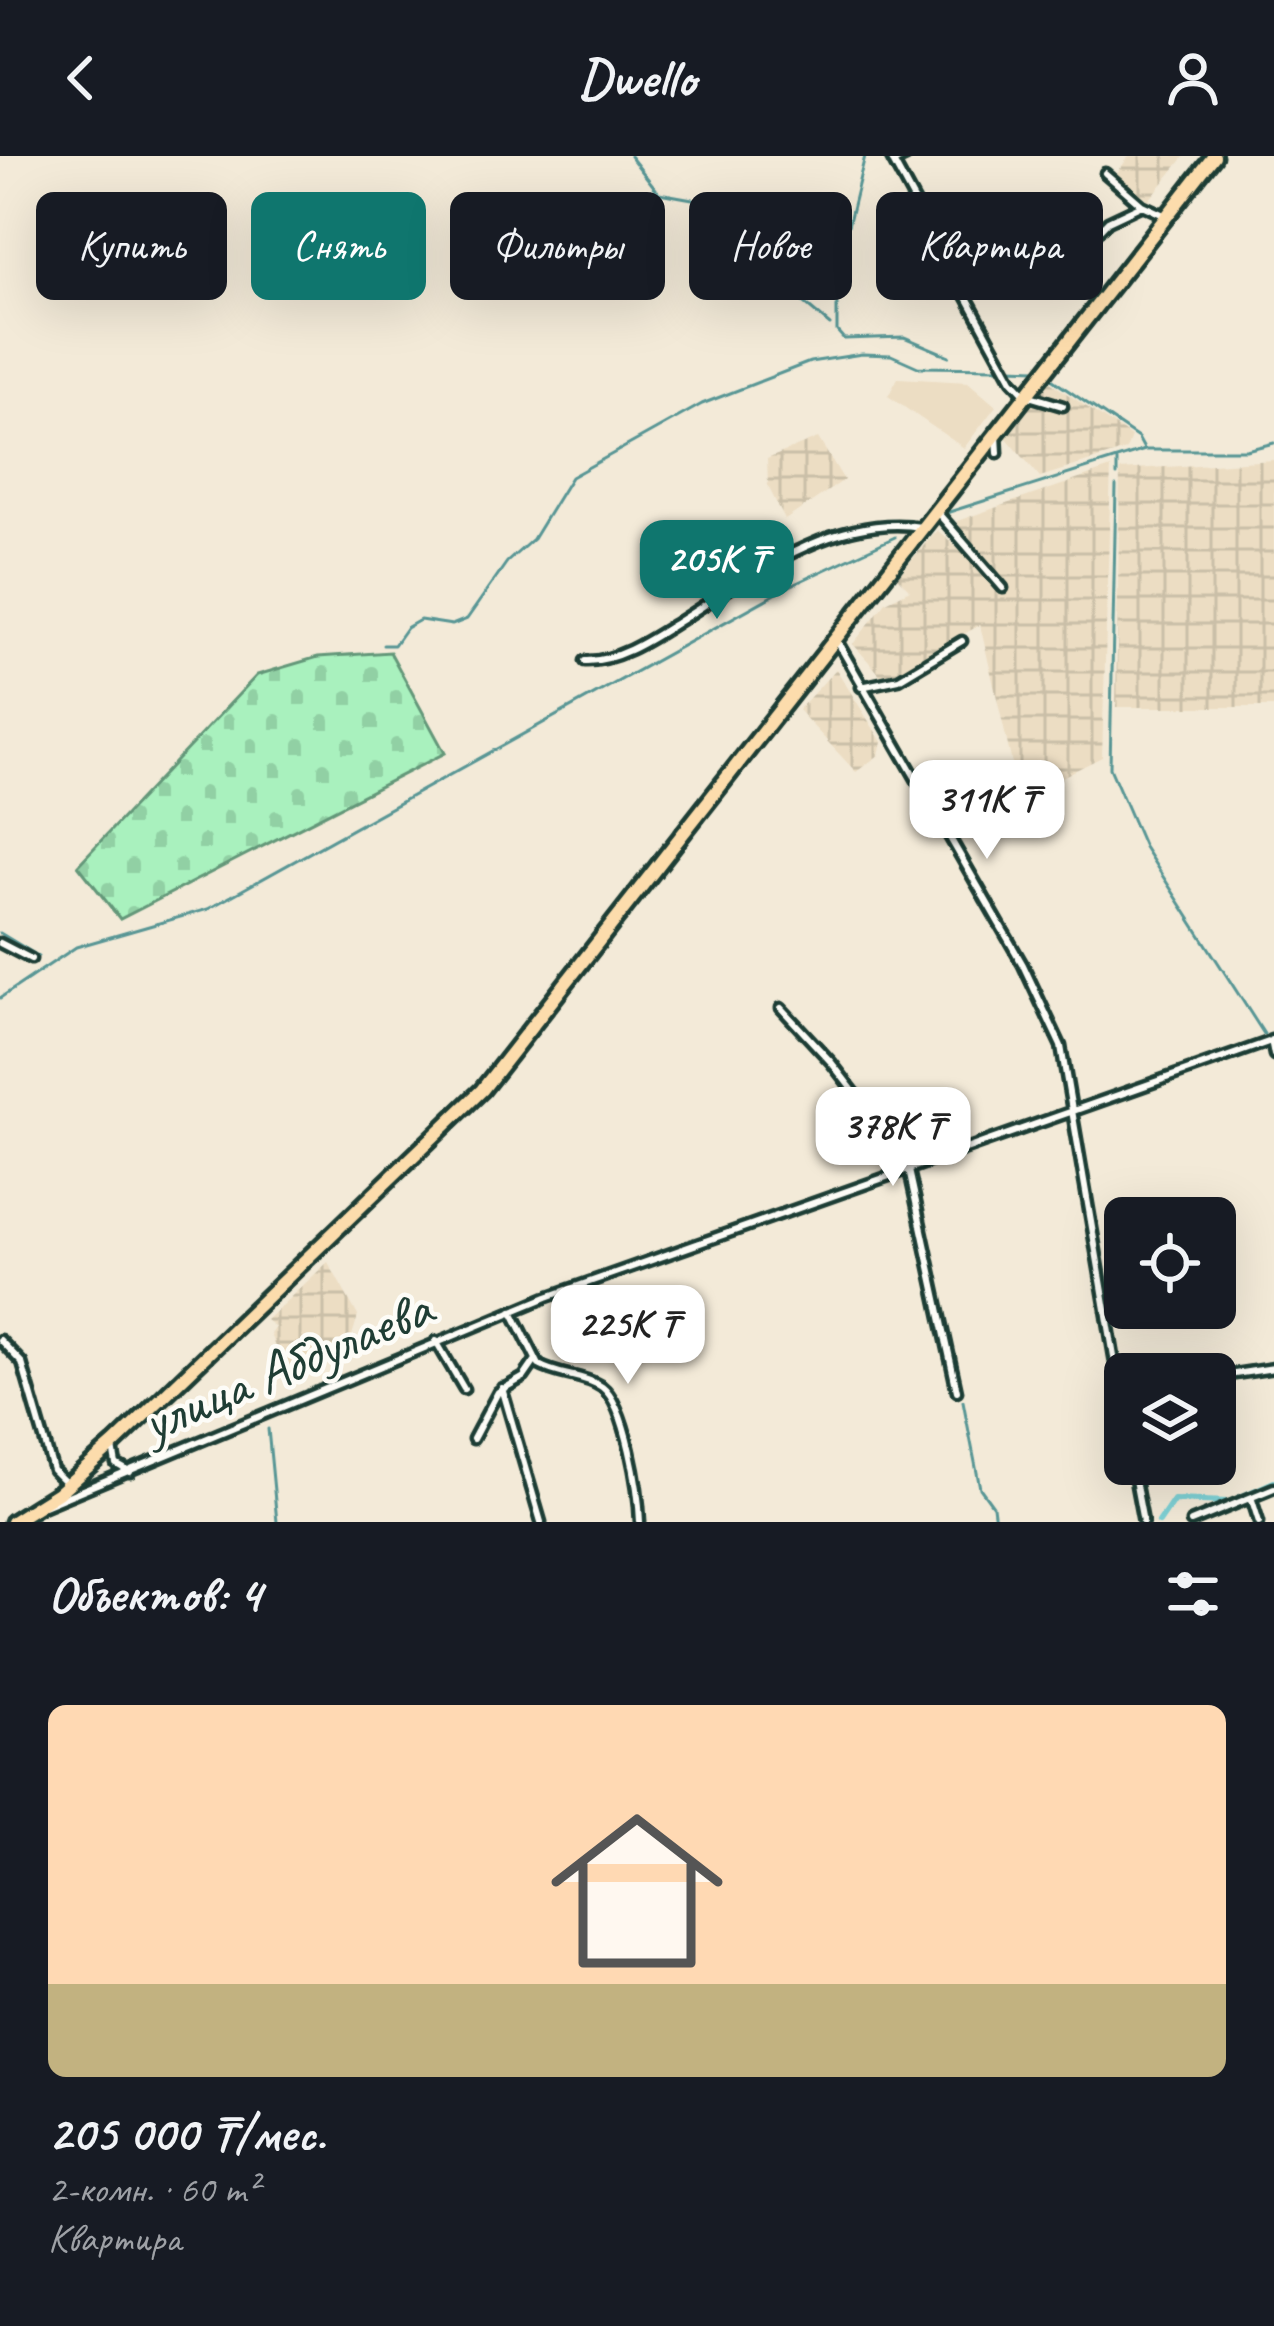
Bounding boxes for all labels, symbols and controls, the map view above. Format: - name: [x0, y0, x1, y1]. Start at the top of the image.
- text: Dwello: [578, 44, 696, 112]
- icon: back: [48, 45, 114, 111]
- icon: person: [1160, 45, 1226, 111]
- chip: Купить: [36, 192, 227, 300]
- chip: Снять: [251, 192, 426, 300]
- chip: Фильтры: [450, 192, 665, 300]
- chip: Новое: [689, 192, 852, 300]
- chip: Квартира: [876, 192, 1103, 300]
- pin: 205K ₸: [619, 520, 815, 622]
- text: 205K ₸: [667, 534, 767, 583]
- pin: 311K ₸: [889, 760, 1085, 862]
- text: 311K ₸: [937, 774, 1037, 823]
- pin: 378K ₸: [795, 1087, 991, 1189]
- text: 378K ₸: [843, 1101, 943, 1150]
- map controls: [1104, 1197, 1236, 1485]
- button: locate: [1104, 1197, 1236, 1329]
- street label: улица Абдулаева: [128, 1270, 446, 1459]
- pin: 225K ₸: [530, 1285, 726, 1387]
- text: 225K ₸: [578, 1299, 678, 1348]
- button: layers: [1104, 1353, 1236, 1485]
- icon: filters: [1160, 1561, 1226, 1627]
- text: Объектов: 4: [48, 1562, 261, 1626]
- icon: home: [529, 1783, 745, 1999]
- text: 205 000 ₸/мес.: [48, 2101, 325, 2165]
- text: 2-комн. · 60 m²: [48, 2165, 258, 2214]
- text: Квартира: [48, 2214, 181, 2263]

